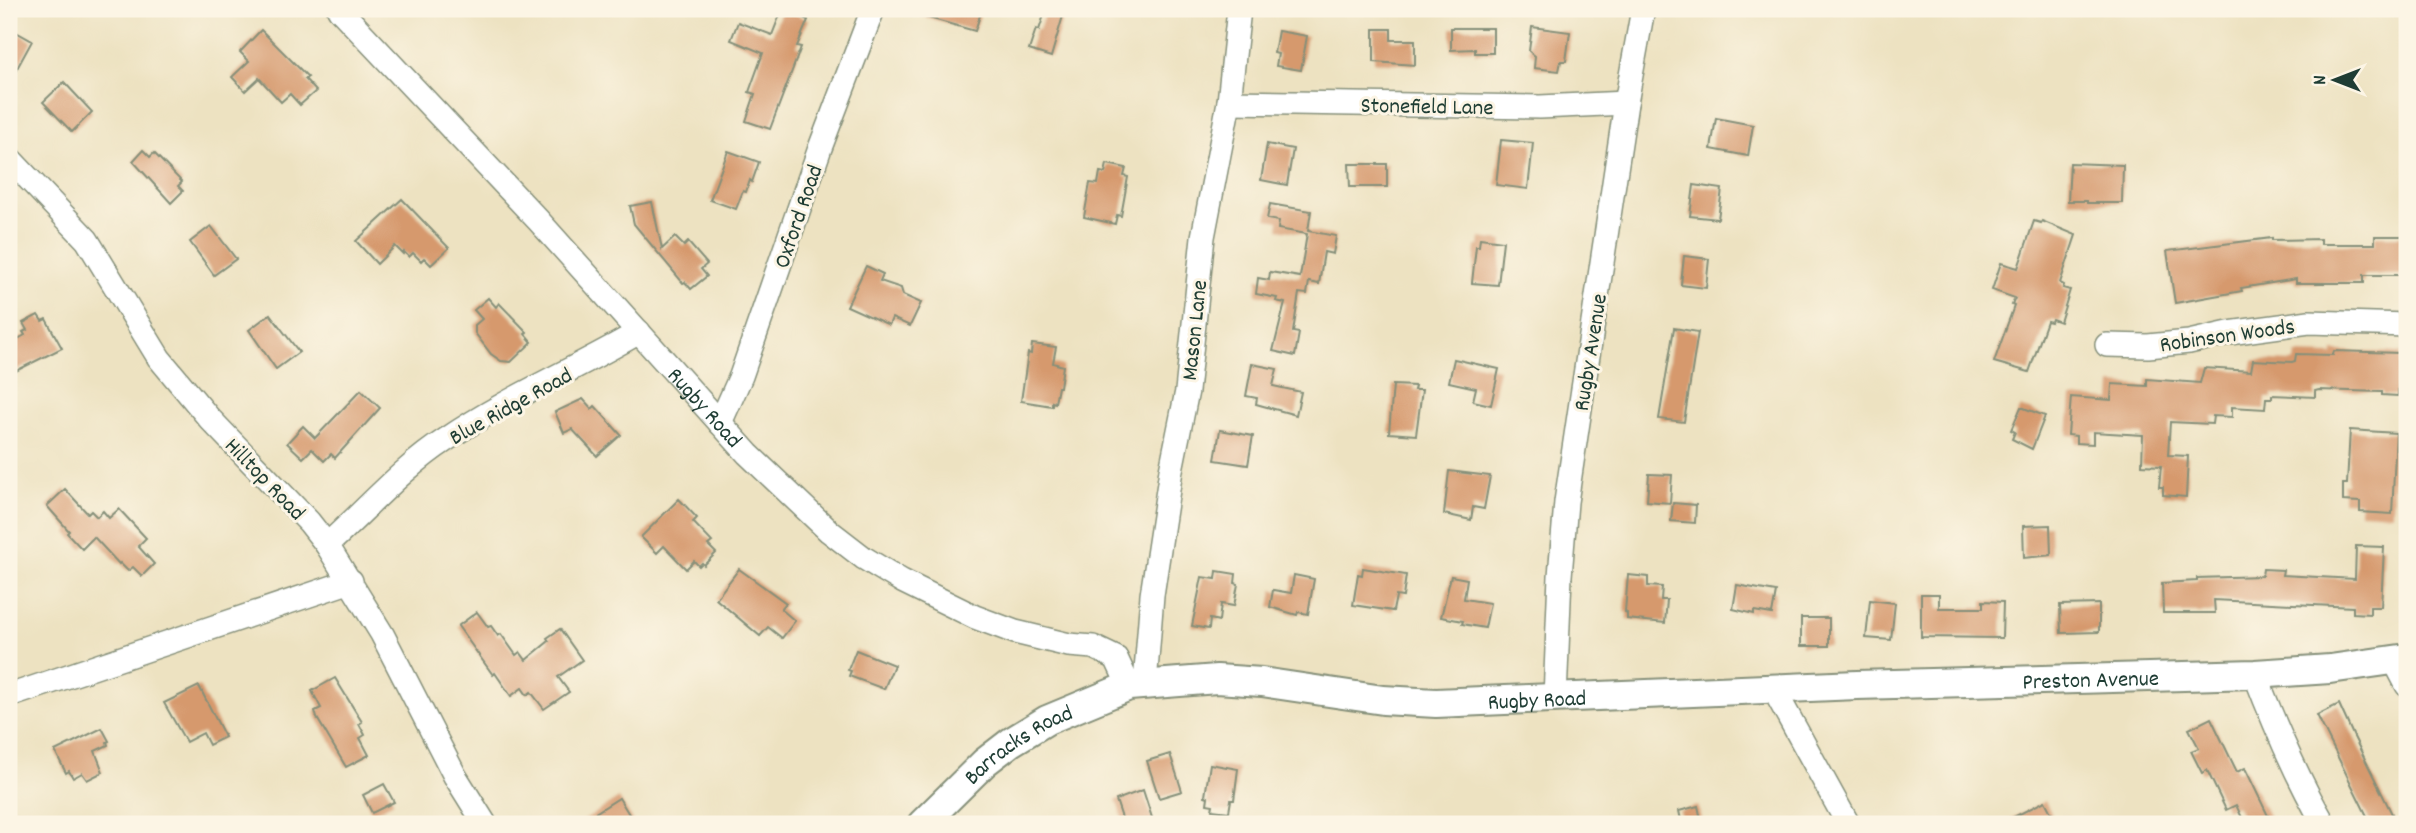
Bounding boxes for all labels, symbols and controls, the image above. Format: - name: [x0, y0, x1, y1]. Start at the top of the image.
- north arrow: [2300, 46, 2370, 116]
- text: N: [2308, 75, 2335, 85]
- street label: Stonefield Lane: [1360, 91, 1494, 126]
- street label: Oxford Road: [767, 161, 833, 273]
- street label: Mason Lane: [1175, 278, 1218, 382]
- street label: Rugby Avenue: [1567, 291, 1618, 414]
- street label: Robinson Woods: [2158, 312, 2297, 363]
- street label: Blue Ridge Road: [444, 361, 579, 456]
- street label: Rugby Road: [658, 361, 748, 457]
- street label: Hilltop Road: [215, 431, 312, 529]
- street label: Preston Avenue: [2022, 664, 2159, 700]
- street label: Rugby Road: [1487, 684, 1587, 721]
- street label: Barracks Road: [958, 698, 1078, 794]

